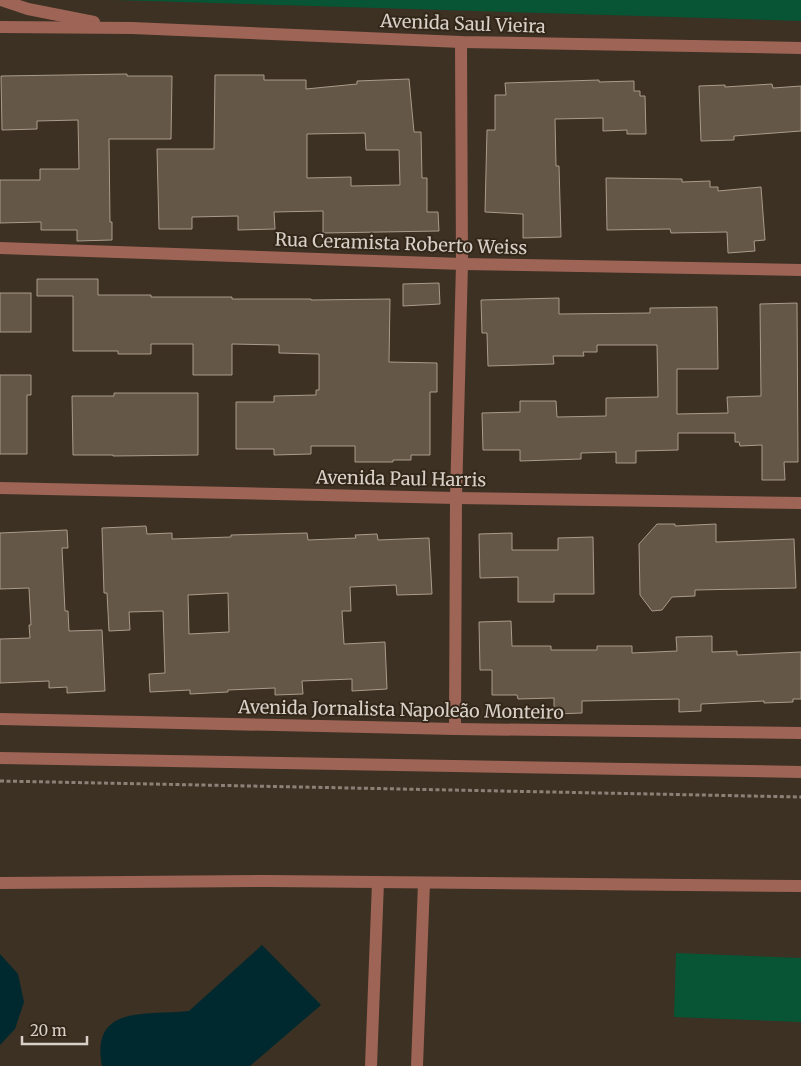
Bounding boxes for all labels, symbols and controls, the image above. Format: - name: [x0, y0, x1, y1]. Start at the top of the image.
- street label: Avenida Saul Vieira: [379, 9, 546, 38]
- street label: Rua Ceramista Roberto Weiss: [274, 228, 528, 259]
- street label: Avenida Paul Harris: [315, 465, 487, 491]
- street label: Avenida Jornalista Napoleão Monteiro: [237, 695, 564, 724]
- scale bar: [22, 1014, 88, 1046]
- text: 20 m: [30, 1021, 67, 1040]

